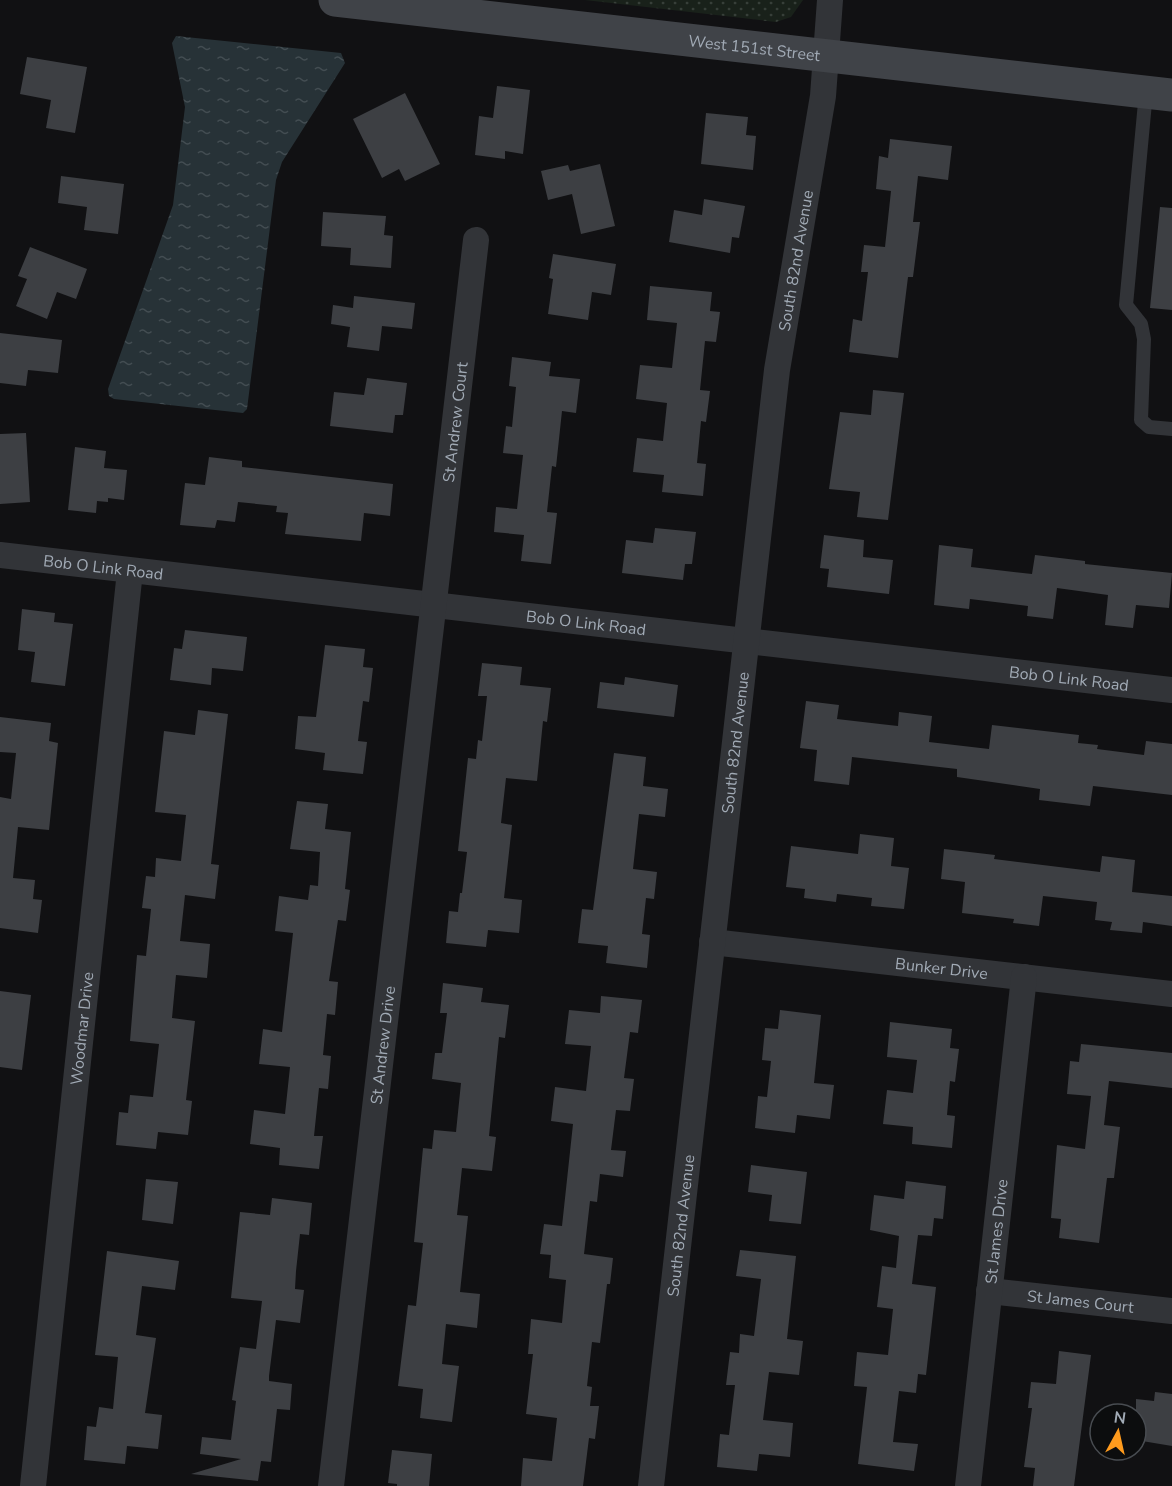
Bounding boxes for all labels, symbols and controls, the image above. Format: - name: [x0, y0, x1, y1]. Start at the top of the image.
- street label: West 151st Street: [687, 30, 822, 67]
- street label: South 82nd Avenue: [774, 189, 819, 333]
- street label: St Andrew Court: [438, 360, 474, 484]
- street label: Bob O Link Road: [42, 550, 164, 586]
- street label: Bob O Link Road: [525, 606, 647, 641]
- street label: Bob O Link Road: [1008, 661, 1130, 697]
- street label: South 82nd Avenue: [717, 671, 755, 815]
- street label: Bunker Drive: [894, 953, 989, 985]
- street label: Woodmar Drive: [66, 971, 99, 1086]
- street label: St Andrew Drive: [365, 985, 401, 1106]
- street label: South 82nd Avenue: [662, 1154, 700, 1298]
- street label: St James Drive: [980, 1178, 1014, 1285]
- street label: St James Court: [1026, 1285, 1135, 1319]
- north arrow: [1088, 1402, 1148, 1462]
- text: N: [1112, 1406, 1127, 1430]

